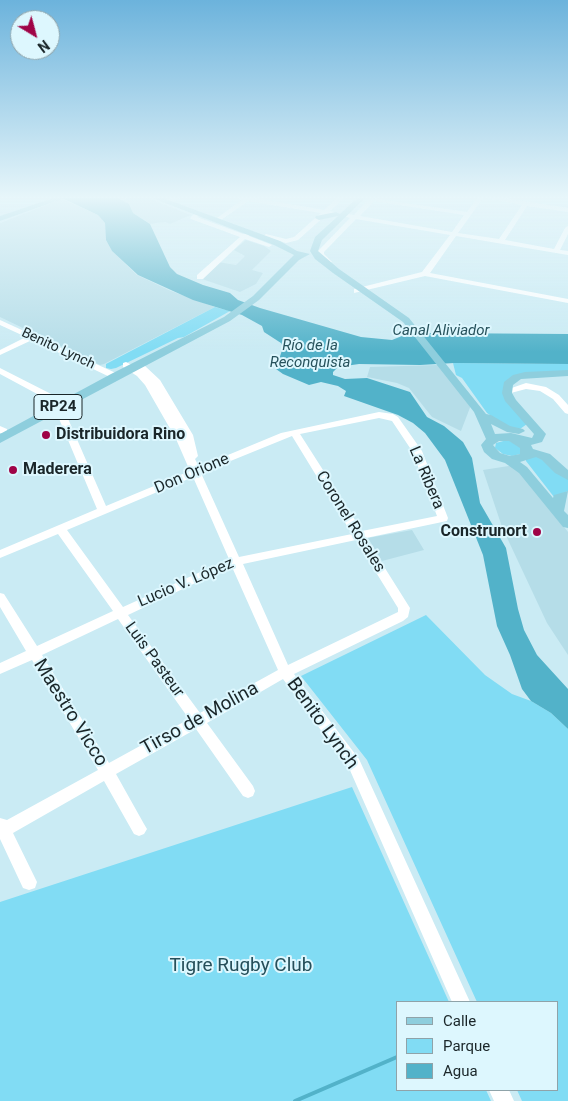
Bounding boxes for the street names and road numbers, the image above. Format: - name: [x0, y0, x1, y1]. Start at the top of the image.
- street label: Benito Lynch: [19, 325, 97, 373]
- road number: RP24: [34, 394, 82, 420]
- street label: La Ribera: [404, 444, 448, 512]
- street label: Don Orione: [152, 450, 232, 498]
- street label: Coronel Rosales: [311, 468, 389, 576]
- street label: Lucio V. López: [135, 554, 237, 612]
- street label: Luis Pasteur: [120, 619, 188, 701]
- street label: Maestro Vicco: [28, 655, 112, 771]
- street label: Benito Lynch: [281, 674, 363, 774]
- street label: Tirso de Molina: [137, 677, 263, 761]

